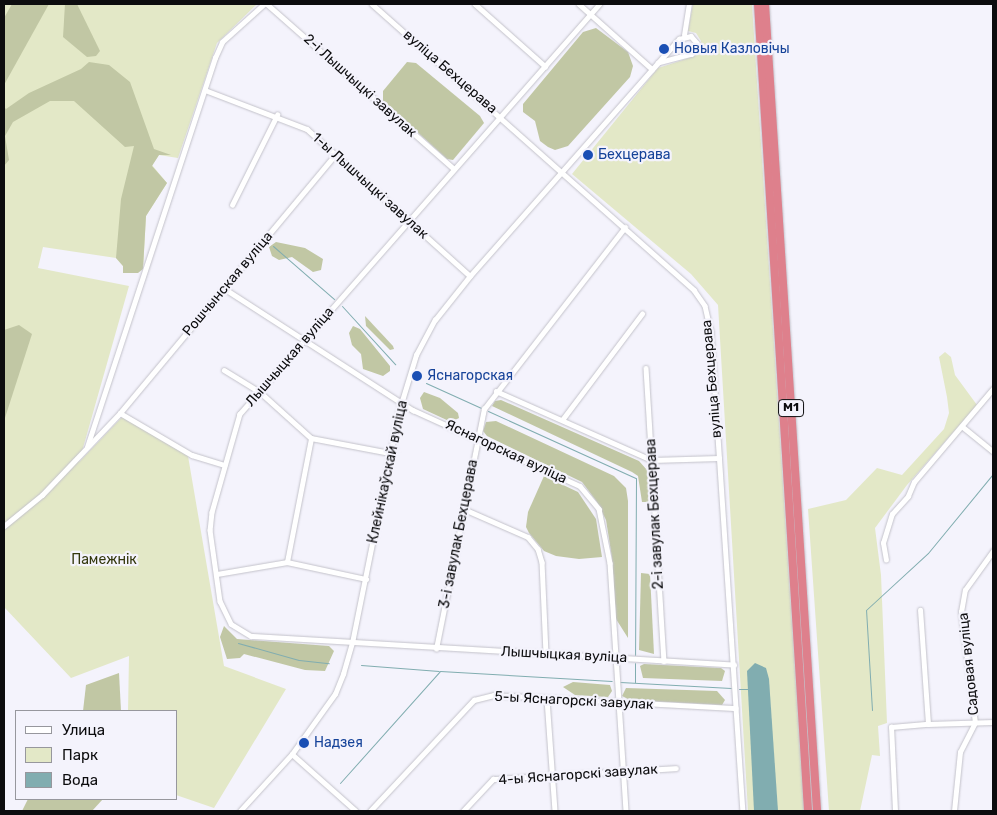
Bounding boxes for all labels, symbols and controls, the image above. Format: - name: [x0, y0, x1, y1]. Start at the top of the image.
- street label: вуліца Бехцерава: [400, 27, 500, 117]
- street label: 2-і Лышчыцкі завулак: [300, 31, 420, 141]
- place label: Новыя Казловічы: [674, 41, 790, 57]
- marker: Новыя Казловічы: [658, 43, 670, 55]
- street label: 1-ы Лышчыцкі завулак: [308, 129, 432, 243]
- place label: Бехцерава: [598, 147, 670, 163]
- marker: Бехцерава: [582, 149, 594, 161]
- street label: Рошчынская вуліца: [179, 228, 277, 340]
- street label: Лышчыцкая вуліца: [242, 304, 338, 410]
- street label: вуліца Бехцерава: [698, 319, 726, 439]
- place label: Яснагорская: [427, 368, 513, 384]
- marker: Яснагорская: [411, 370, 423, 382]
- road number: М1: [777, 398, 805, 418]
- street label: Клейнікаўскай вуліца: [365, 399, 411, 545]
- street label: Яснагорская вуліца: [442, 416, 570, 488]
- street label: 2-і завулак Бехцерава: [643, 438, 667, 590]
- street label: 3-і завулак Бехцерава: [436, 458, 482, 610]
- park label: Памежнік: [71, 552, 137, 568]
- street label: Садовая вуліца: [955, 612, 983, 716]
- street label: Лышчыцкая вуліца: [500, 643, 628, 667]
- street label: 5-ы Яснагорскі завулак: [494, 688, 654, 714]
- legend: [15, 710, 178, 800]
- text: Улица: [62, 721, 105, 739]
- place label: Надзея: [314, 735, 363, 751]
- marker: Надзея: [298, 737, 310, 749]
- text: Парк: [62, 746, 98, 764]
- street label: 4-ы Яснагорскі завулак: [498, 761, 658, 789]
- text: Вода: [62, 771, 98, 789]

